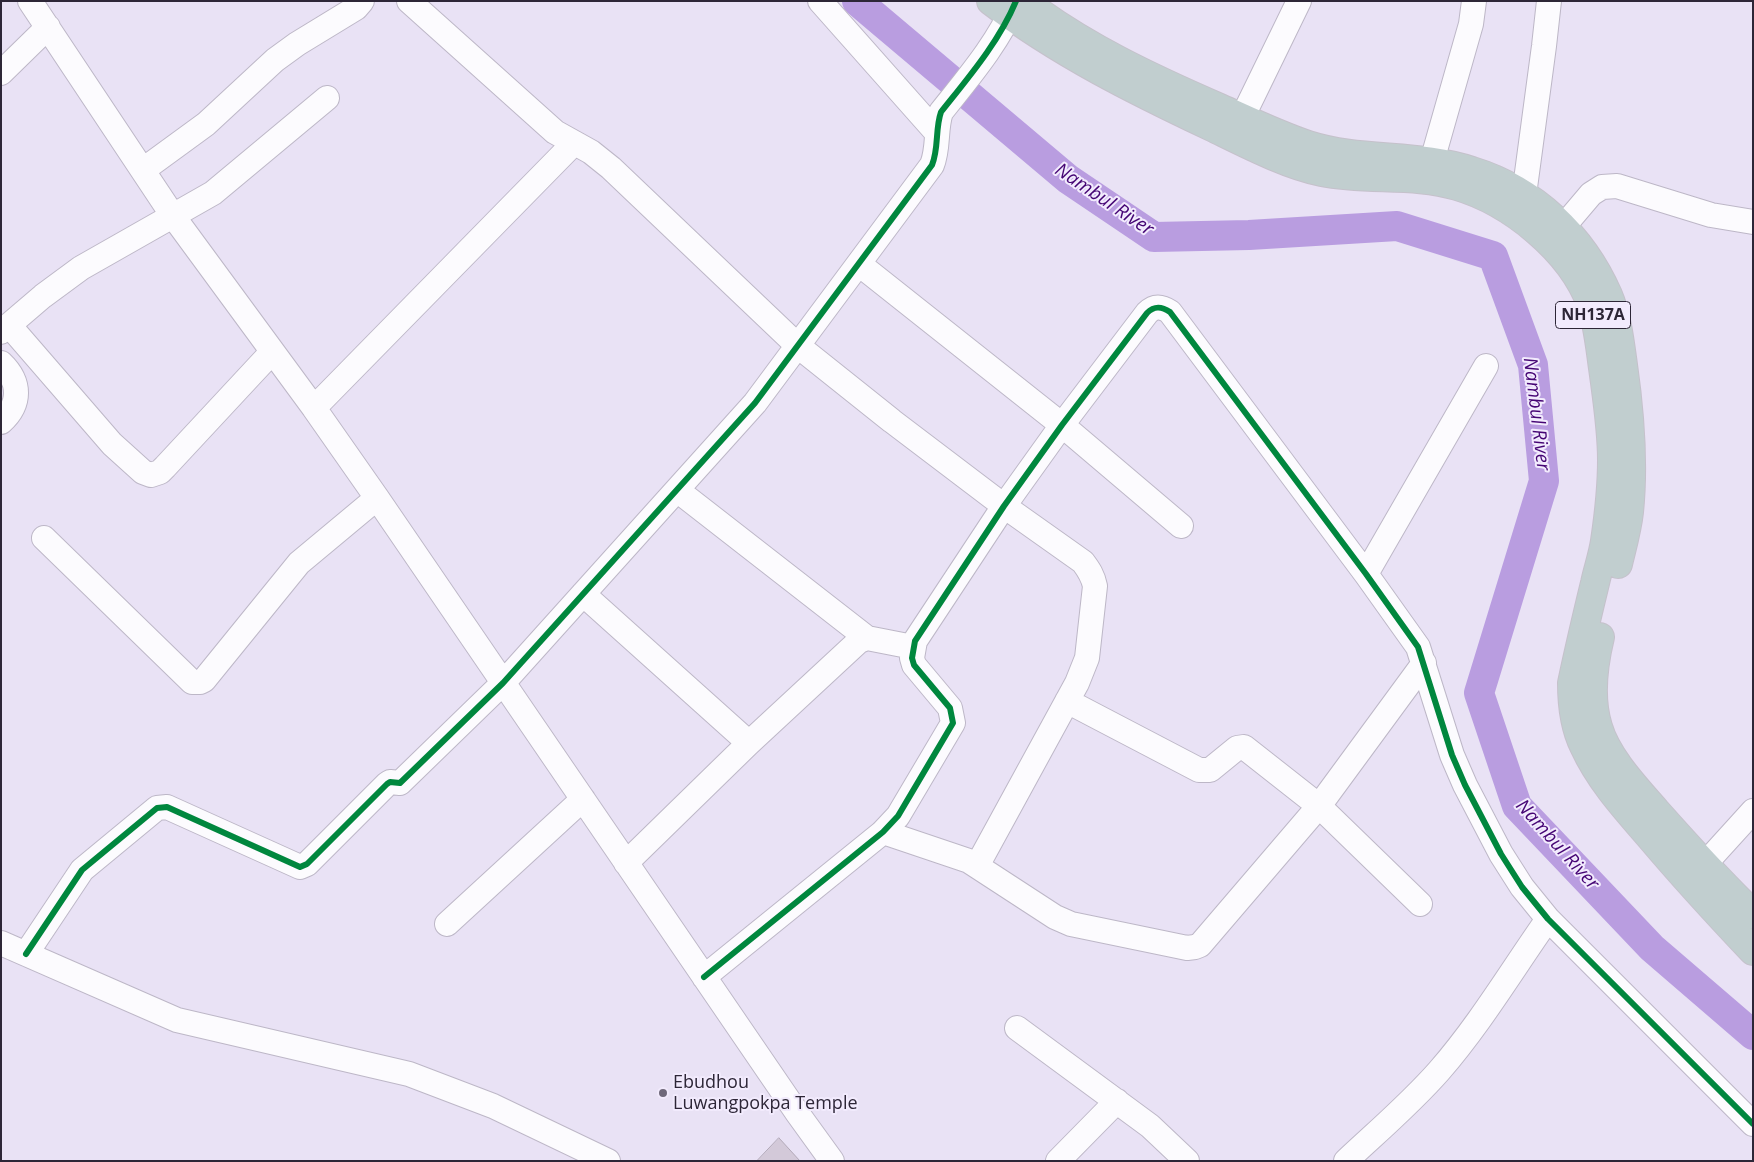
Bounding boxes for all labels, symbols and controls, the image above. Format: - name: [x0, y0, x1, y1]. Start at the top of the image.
- water label: Nambul River: [1050, 159, 1158, 241]
- road number: NH137A: [1556, 302, 1630, 328]
- water label: Nambul River: [1518, 356, 1554, 472]
- water label: Nambul River: [1510, 795, 1604, 895]
- place label: Ebudhou Luwangpokpa Temple: [673, 1072, 858, 1114]
- marker: Ebudhou Luwangpokpa Temple: [657, 1087, 669, 1099]

